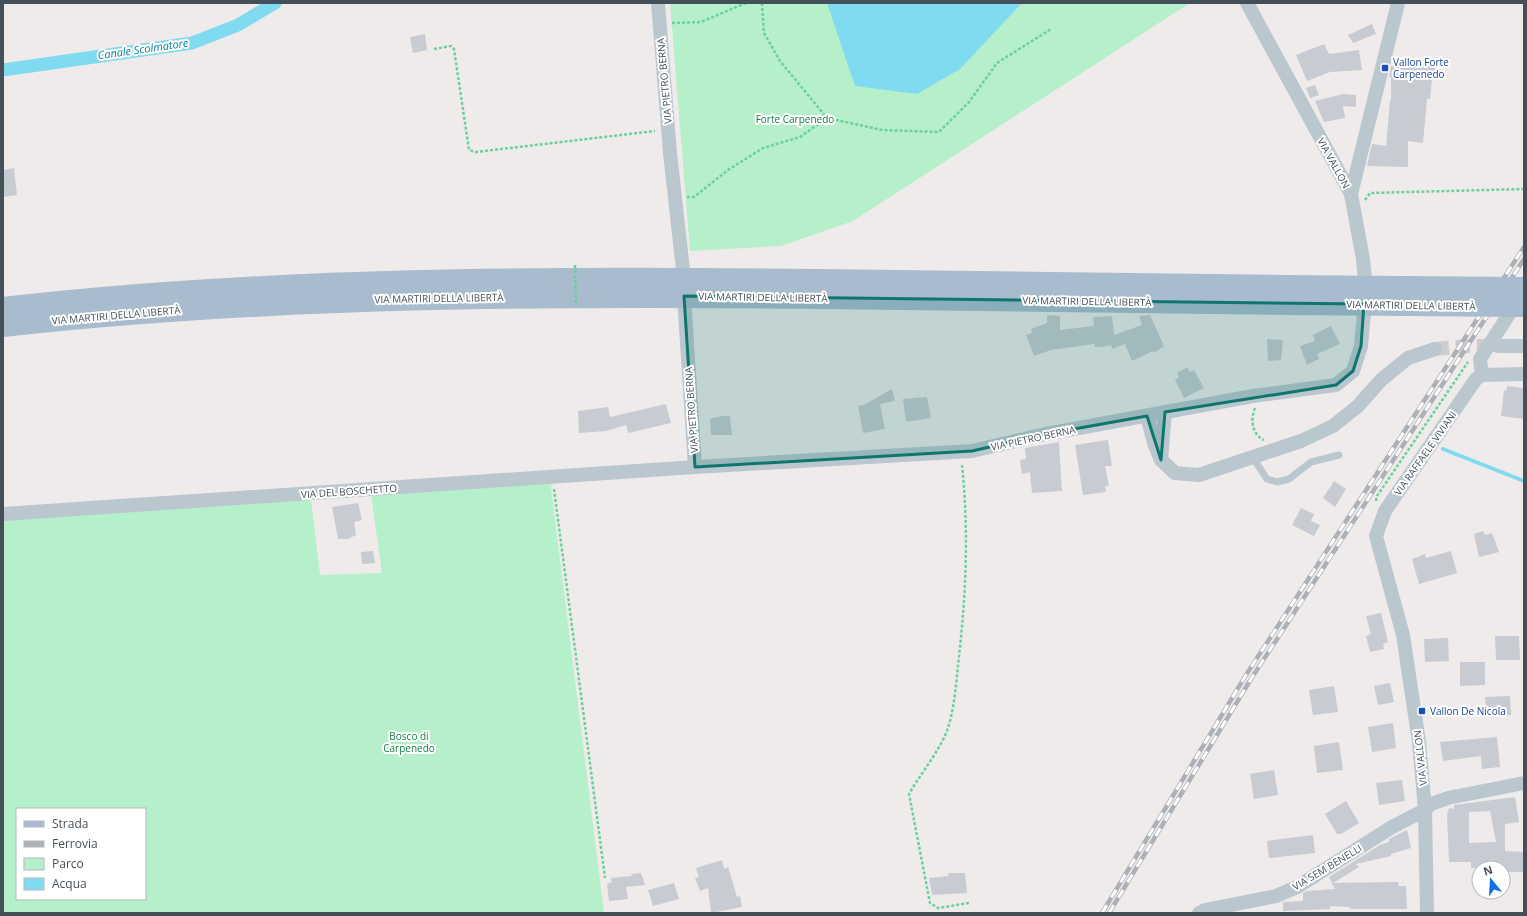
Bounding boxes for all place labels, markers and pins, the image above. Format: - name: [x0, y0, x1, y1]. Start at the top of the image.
- place label: Vallon Forte Carpenedo: [1393, 55, 1449, 81]
- marker: Vallon Forte Carpenedo: [1380, 63, 1390, 73]
- place label: Vallon De Nicola: [1430, 704, 1506, 718]
- marker: Vallon De Nicola: [1417, 706, 1427, 716]

